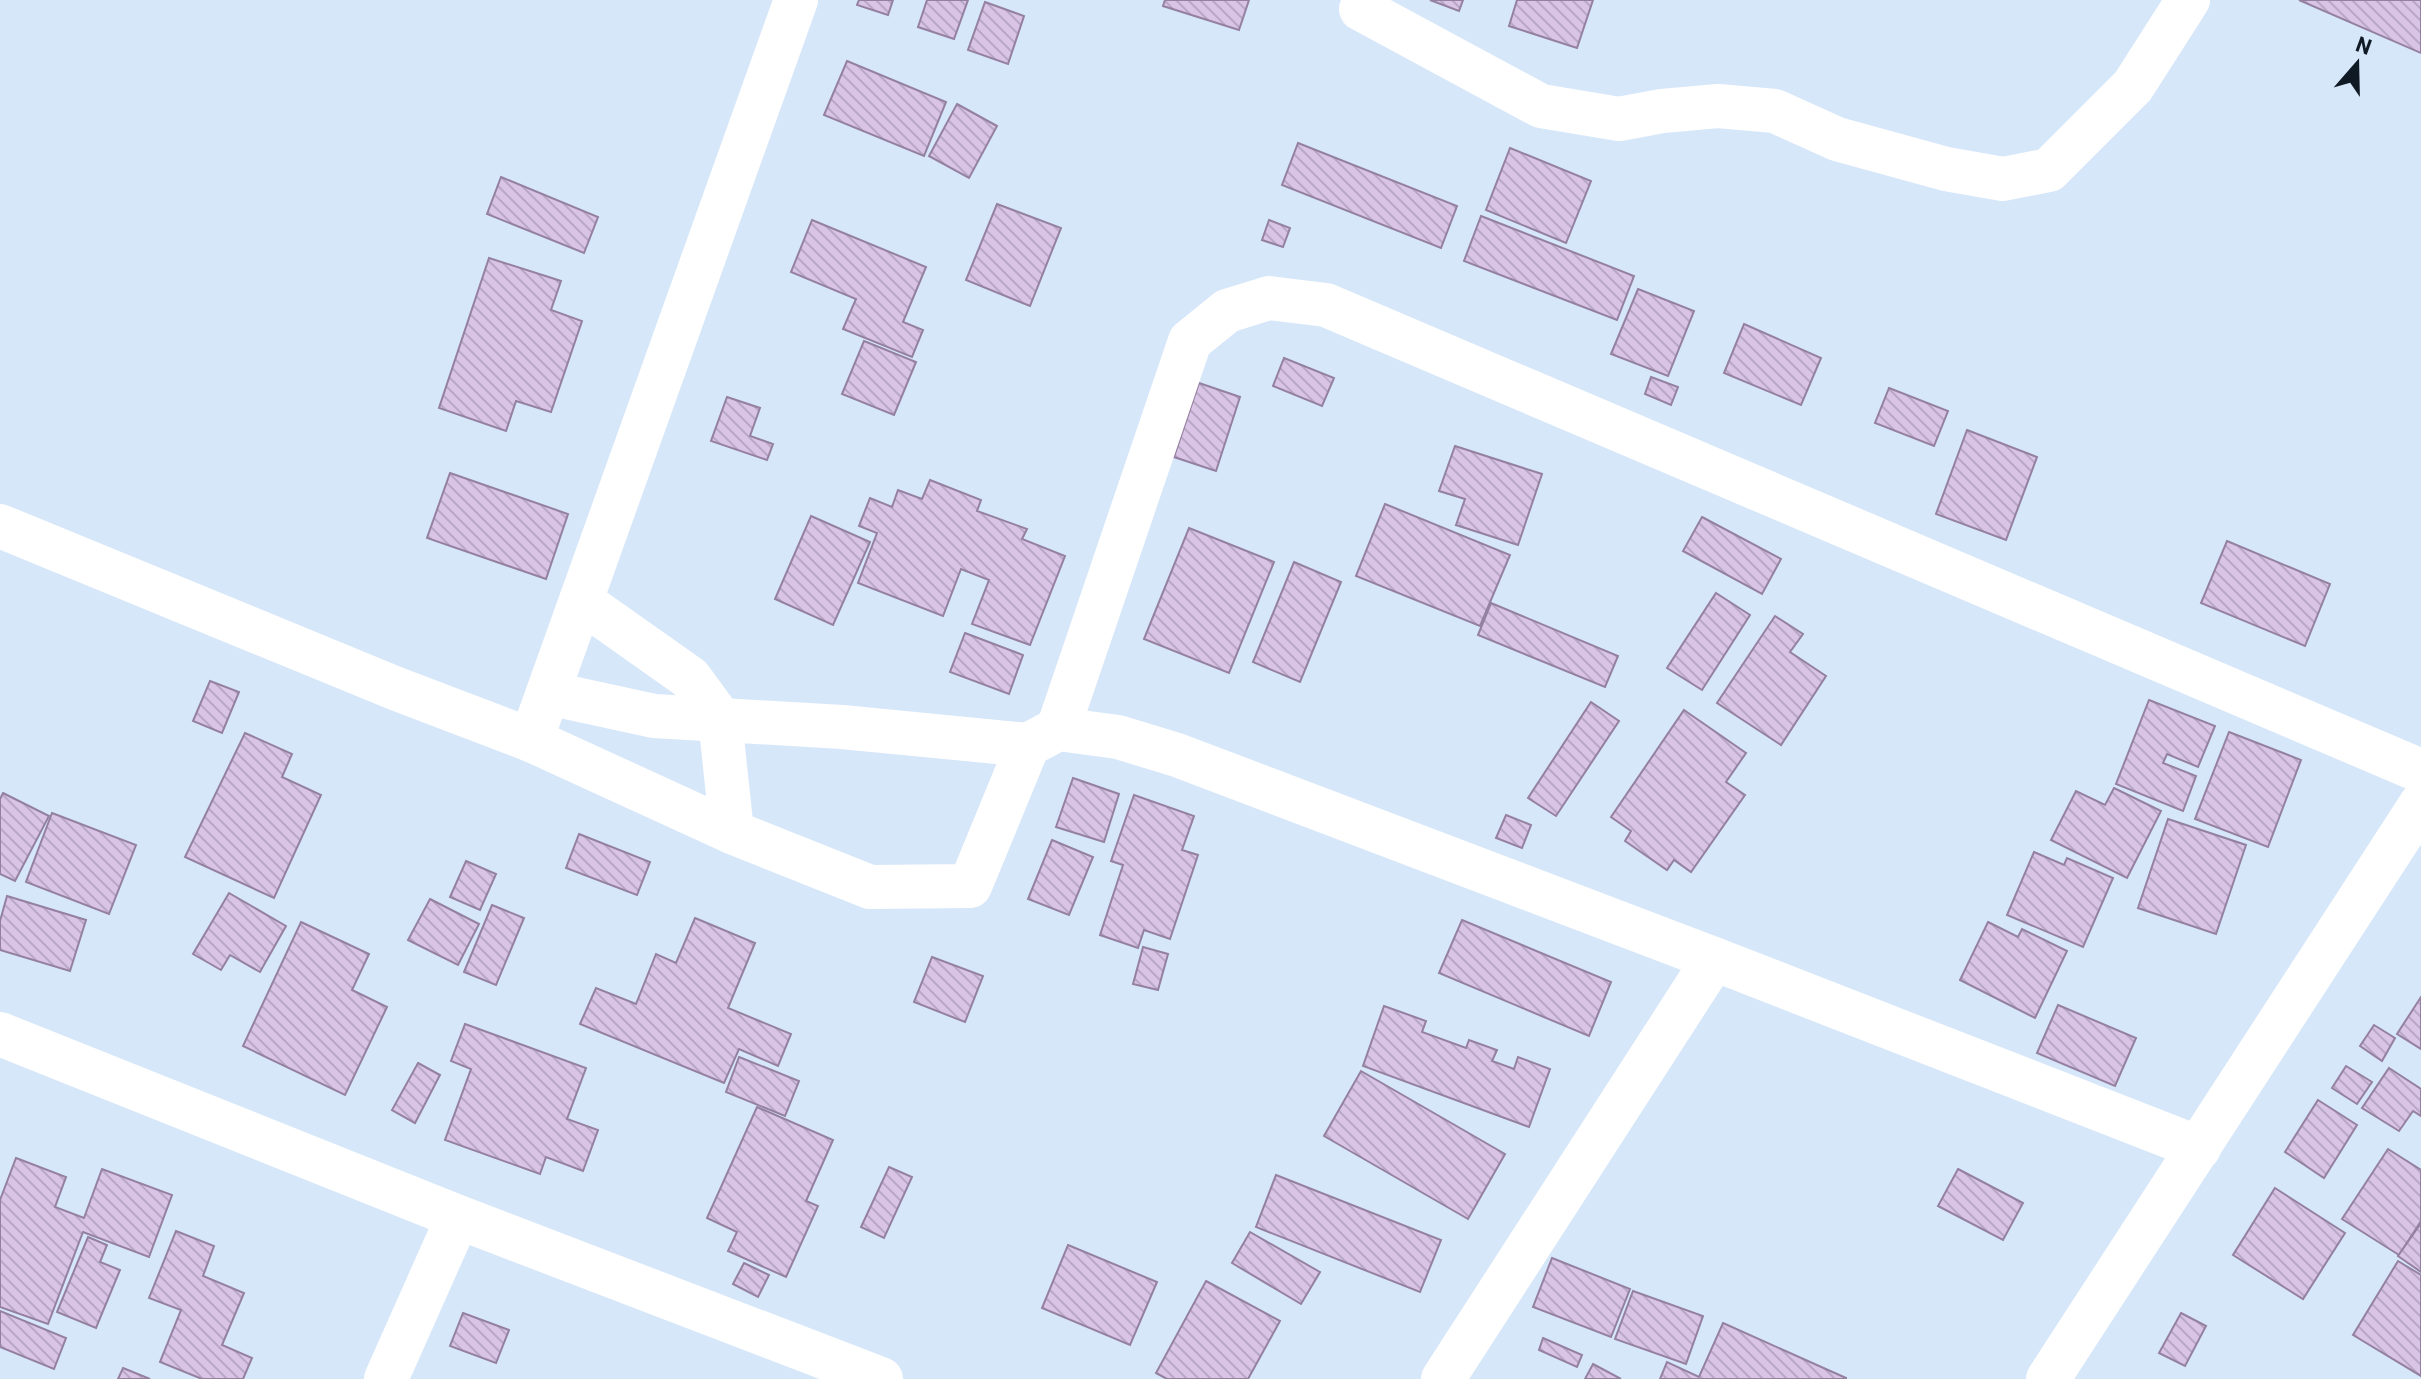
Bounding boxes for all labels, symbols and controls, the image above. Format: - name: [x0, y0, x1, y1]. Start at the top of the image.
- north arrow: [2317, 24, 2397, 104]
- text: N: [2353, 30, 2376, 59]

